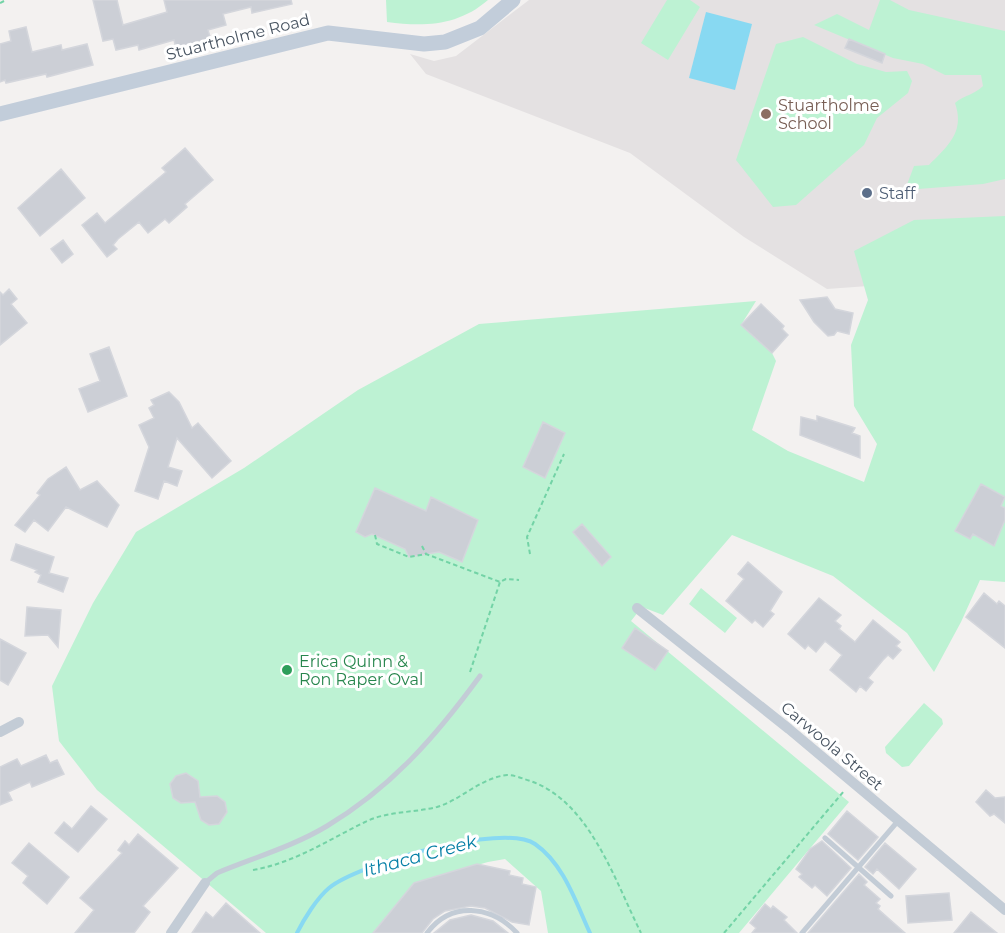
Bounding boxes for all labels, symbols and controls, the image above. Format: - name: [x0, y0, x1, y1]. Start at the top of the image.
- street label: Stuartholme Road: [164, 10, 312, 64]
- place label: Stuartholme School: [778, 96, 879, 133]
- marker: Stuartholme School: [759, 107, 773, 121]
- place label: Staff: [879, 184, 916, 203]
- marker: Staff: [860, 186, 874, 200]
- place label: Erica Quinn & Ron Raper Oval: [299, 652, 423, 689]
- marker: Erica Quinn & Ron Raper Oval: [280, 663, 294, 677]
- street label: Carwoola Street: [777, 698, 887, 795]
- water label: Ithaca Creek: [361, 830, 480, 882]

